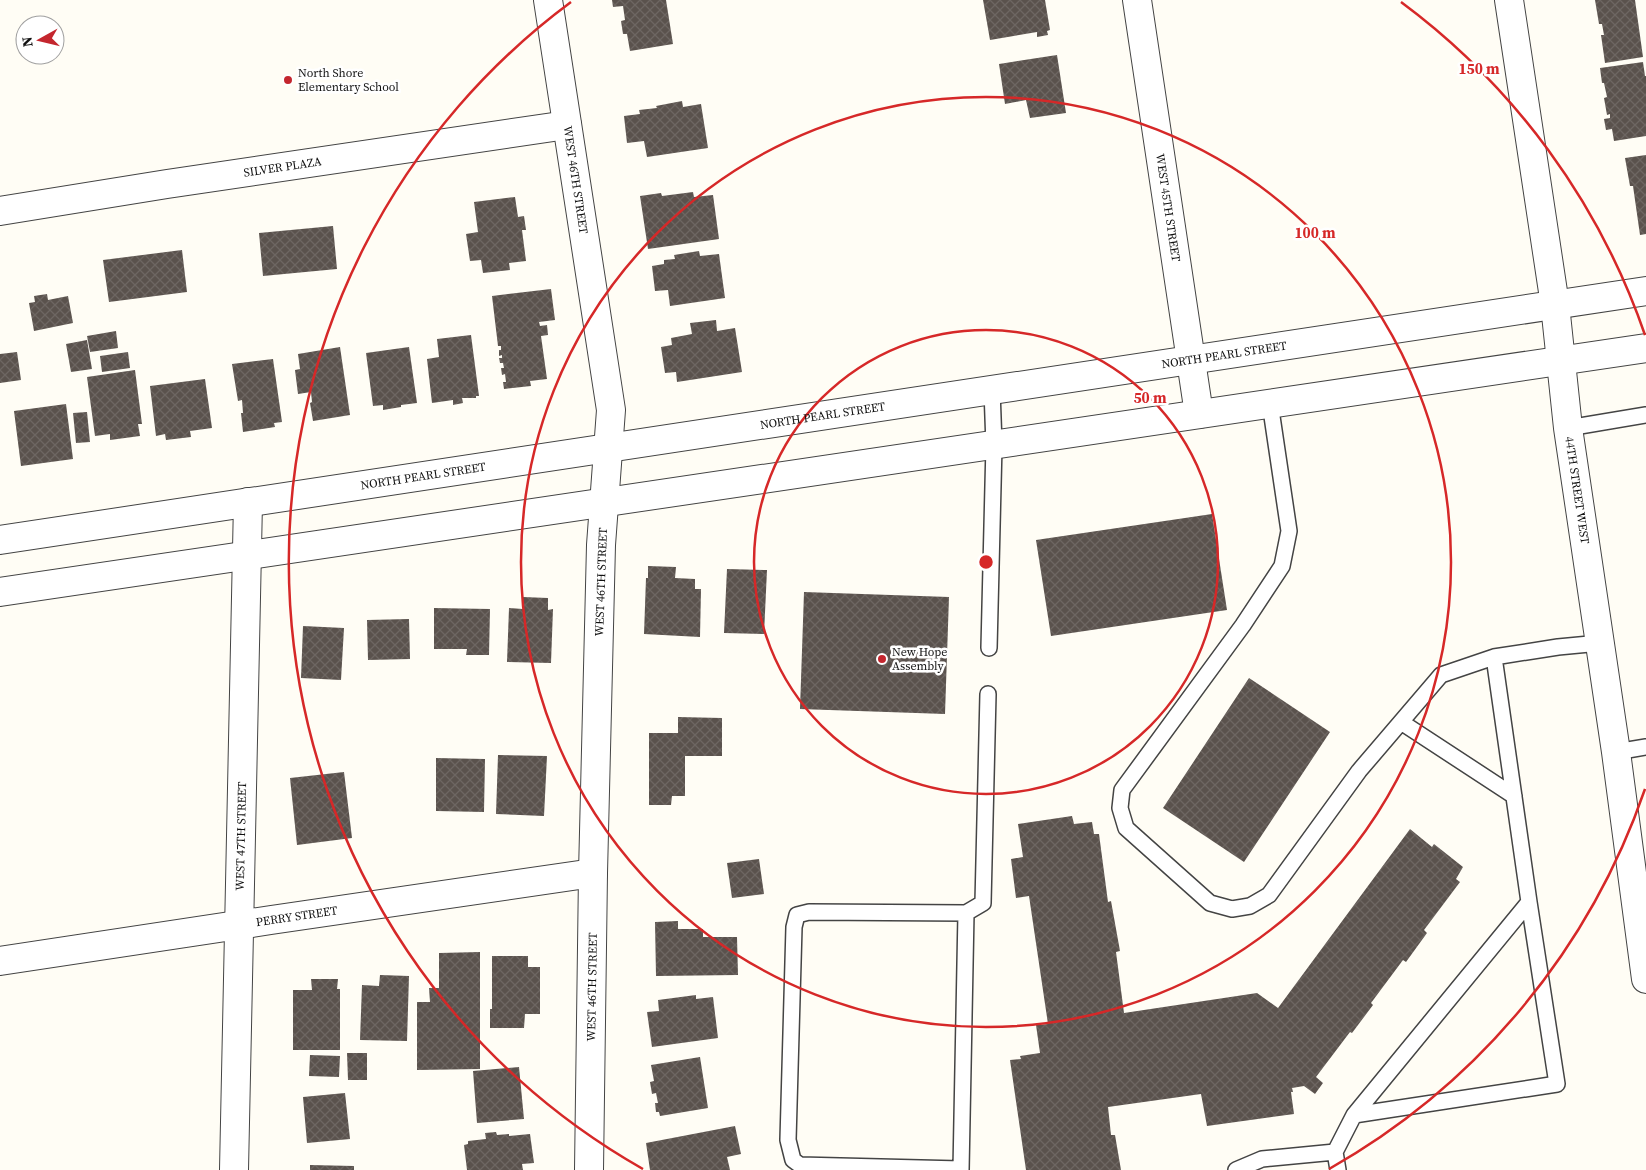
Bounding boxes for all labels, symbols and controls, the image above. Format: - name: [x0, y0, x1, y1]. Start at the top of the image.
- north arrow: [15, 15, 65, 65]
- text: N: [17, 35, 38, 48]
- text: 150 m: [1458, 58, 1500, 79]
- place label: North Shore Elementary School: [298, 65, 399, 95]
- marker: North Shore Elementary School: [282, 74, 294, 86]
- street label: WEST 46TH STREET: [559, 125, 592, 236]
- street label: SILVER PLAZA: [242, 153, 323, 181]
- street label: WEST 45TH STREET: [1152, 153, 1184, 264]
- text: 100 m: [1294, 222, 1336, 243]
- street label: NORTH PEARL STREET: [1160, 337, 1289, 372]
- text: 50 m: [1133, 387, 1167, 408]
- street label: NORTH PEARL STREET: [759, 398, 887, 433]
- street label: 44TH STREET WEST: [1561, 435, 1593, 546]
- street label: NORTH PEARL STREET: [359, 459, 488, 493]
- street label: WEST 46TH STREET: [591, 527, 611, 637]
- centre of rings: [977, 553, 995, 571]
- place label: New Hope Assembly: [892, 644, 947, 674]
- marker: New Hope Assembly: [876, 653, 888, 665]
- street label: WEST 47TH STREET: [232, 781, 250, 891]
- street label: PERRY STREET: [255, 902, 339, 930]
- street label: WEST 46TH STREET: [583, 932, 601, 1042]

